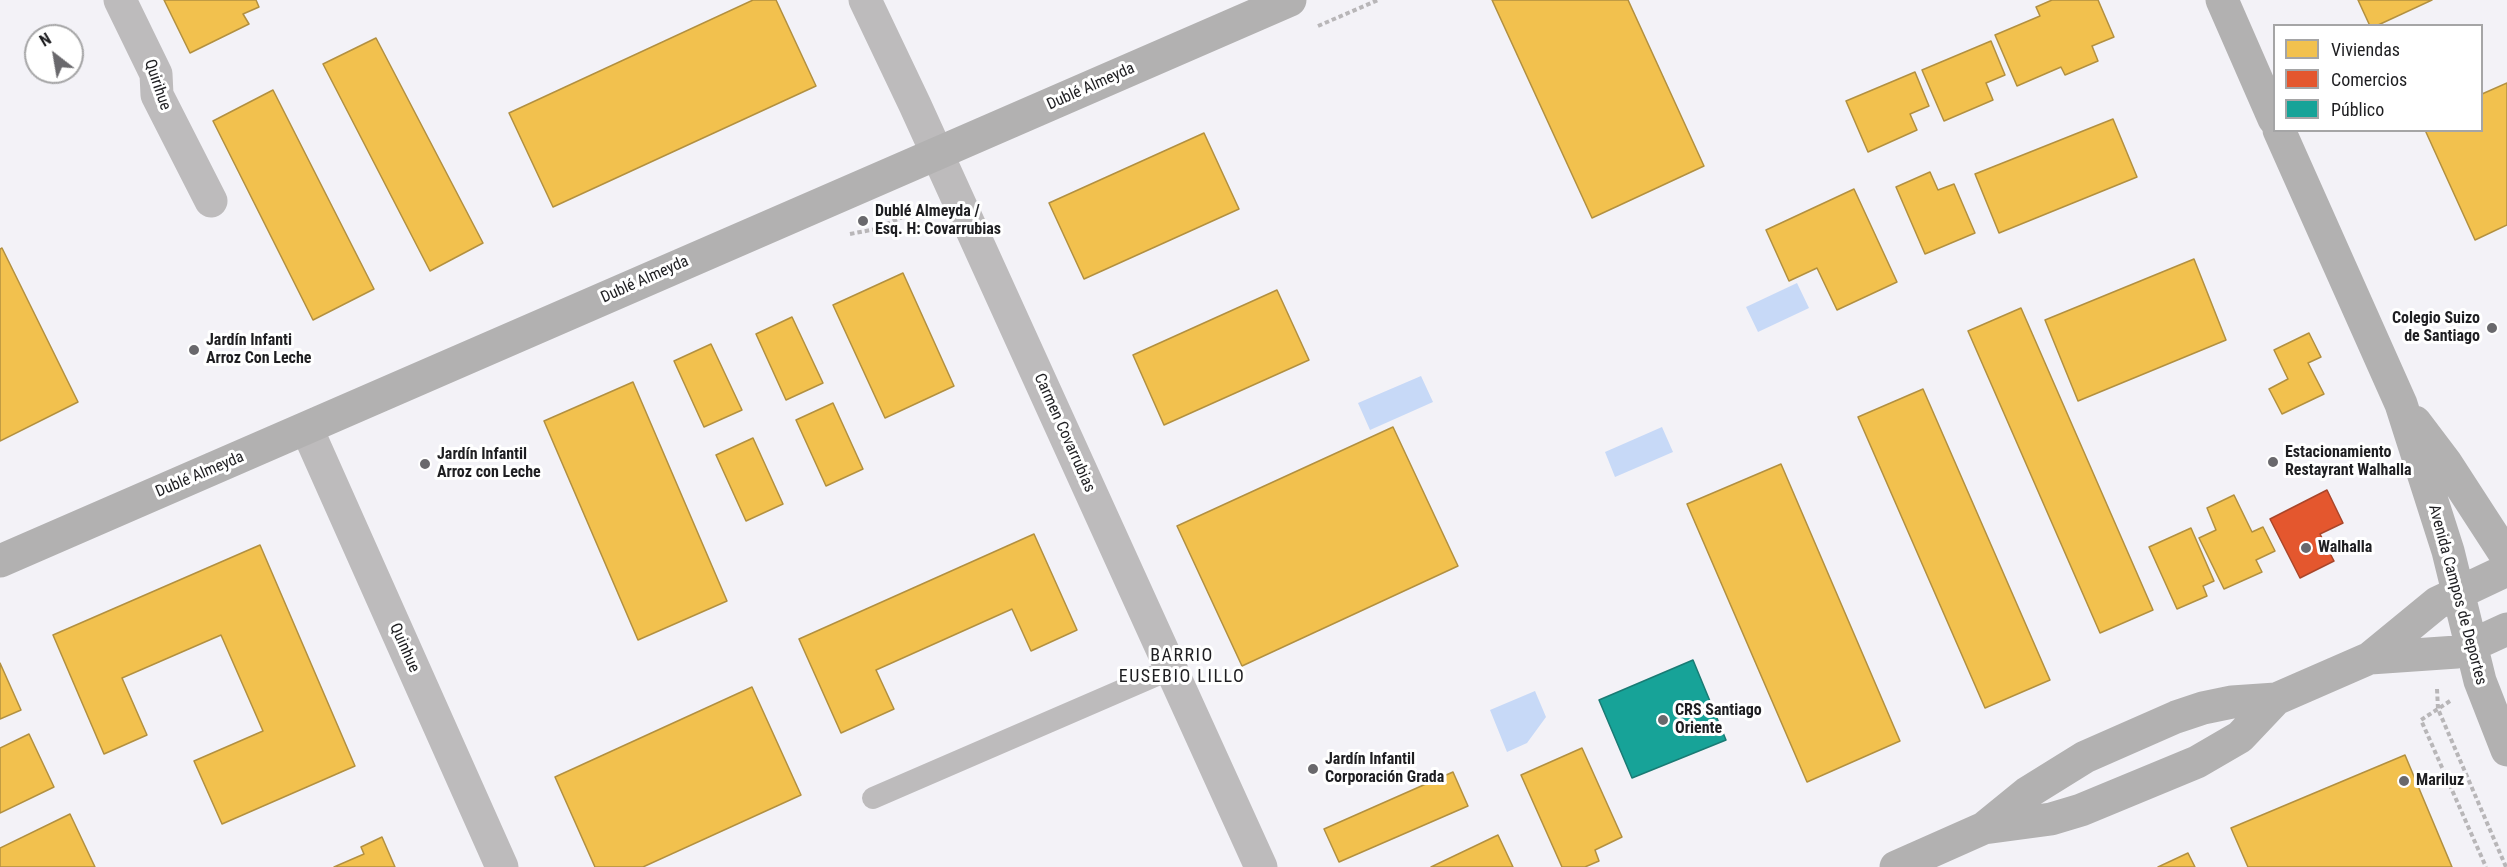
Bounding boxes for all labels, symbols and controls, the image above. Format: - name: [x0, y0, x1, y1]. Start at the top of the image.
- north arrow: [24, 24, 84, 84]
- legend: [2273, 24, 2483, 132]
- text: N: [36, 29, 55, 51]
- text: Viviendas: [2331, 39, 2400, 60]
- street label: Quirihue: [139, 57, 175, 113]
- street label: Dublé Almeyda: [1044, 59, 1138, 115]
- text: Comercios: [2331, 69, 2407, 90]
- text: Público: [2331, 99, 2384, 120]
- place label: Dublé Almeyda / Esq. H: Covarrubias: [875, 202, 1001, 240]
- marker: Dublé Almeyda / Esq. H: Covarrubias: [856, 214, 870, 228]
- street label: Dublé Almeyda: [598, 252, 692, 308]
- place label: Colegio Suizo de Santiago: [2392, 309, 2480, 347]
- marker: Colegio Suizo de Santiago: [2485, 321, 2499, 335]
- place label: Jardín Infanti Arroz Con Leche: [206, 331, 311, 369]
- marker: Jardín Infanti Arroz Con Leche: [187, 343, 201, 357]
- street label: Carmen Covarrubias: [1029, 371, 1099, 495]
- place label: Estacionamiento Restayrant Walhalla: [2285, 443, 2412, 481]
- place label: Jardín Infantil Arroz con Leche: [437, 445, 541, 483]
- street label: Dublé Almeyda: [153, 448, 247, 502]
- marker: Estacionamiento Restayrant Walhalla: [2266, 455, 2280, 469]
- marker: Jardín Infantil Arroz con Leche: [418, 457, 432, 471]
- street label: Avenida Campos de Deportes: [2424, 503, 2490, 687]
- place label: Walhalla: [2318, 538, 2372, 558]
- marker: Walhalla: [2299, 541, 2313, 555]
- street label: Quinhue: [385, 620, 423, 676]
- district label: BARRIO EUSEBIO LILLO: [1119, 645, 1245, 688]
- place label: CRS Santiago Oriente: [1675, 701, 1762, 739]
- marker: CRS Santiago Oriente: [1656, 713, 1670, 727]
- place label: Jardín Infantil Corporación Grada: [1325, 750, 1444, 788]
- marker: Jardín Infantil Corporación Grada: [1306, 762, 1320, 776]
- place label: Mariluz: [2416, 771, 2464, 791]
- marker: Mariluz: [2397, 774, 2411, 788]

